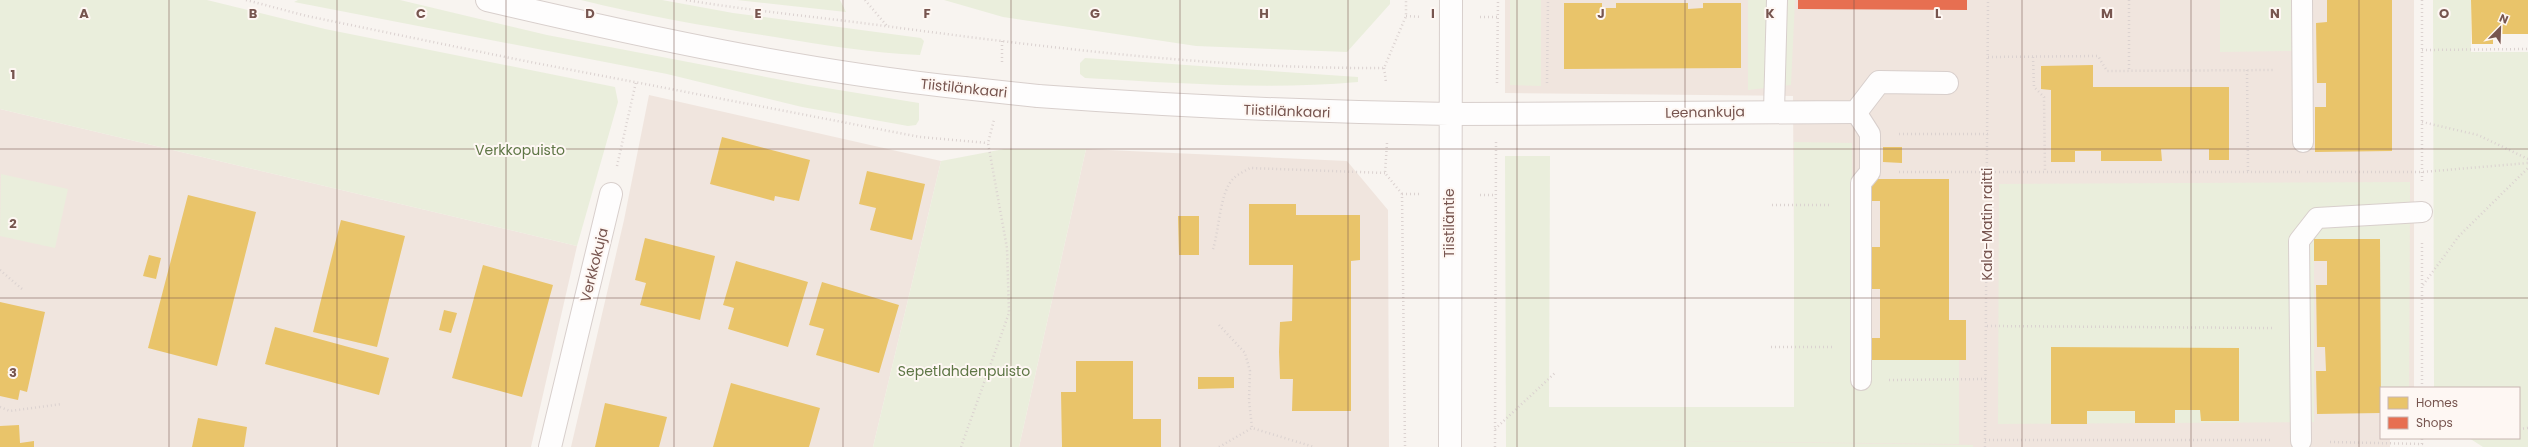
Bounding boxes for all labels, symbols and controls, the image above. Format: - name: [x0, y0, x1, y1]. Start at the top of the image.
- text: A: [79, 4, 89, 23]
- text: B: [249, 4, 258, 23]
- text: C: [416, 4, 426, 23]
- text: D: [585, 4, 595, 23]
- text: E: [754, 4, 762, 23]
- text: F: [923, 4, 931, 23]
- text: G: [1090, 4, 1100, 23]
- text: H: [1259, 4, 1269, 23]
- text: I: [1431, 4, 1435, 23]
- text: J: [1597, 4, 1605, 23]
- text: K: [1765, 4, 1775, 23]
- text: L: [1935, 4, 1941, 23]
- text: M: [2101, 4, 2113, 23]
- text: N: [2270, 4, 2280, 23]
- text: O: [2439, 4, 2449, 23]
- north arrow: [2480, 8, 2520, 48]
- text: N: [2497, 10, 2511, 28]
- text: 1: [11, 65, 15, 84]
- street label: Tiistilänkaari: [920, 74, 1008, 102]
- street label: Tiistilänkaari: [1243, 99, 1331, 123]
- street label: Leenankuja: [1665, 101, 1745, 123]
- park label: Verkkopuisto: [475, 140, 565, 160]
- street label: Kala-Matin raitti: [1977, 168, 1997, 281]
- street label: Tiistiläntie: [1439, 188, 1459, 258]
- text: 2: [9, 214, 17, 233]
- street label: Verkkokuja: [575, 226, 613, 304]
- park label: Sepetlahdenpuisto: [898, 361, 1030, 381]
- text: 3: [9, 363, 17, 382]
- legend: [2380, 387, 2520, 439]
- text: Homes: [2416, 394, 2458, 411]
- text: Shops: [2416, 414, 2453, 431]

